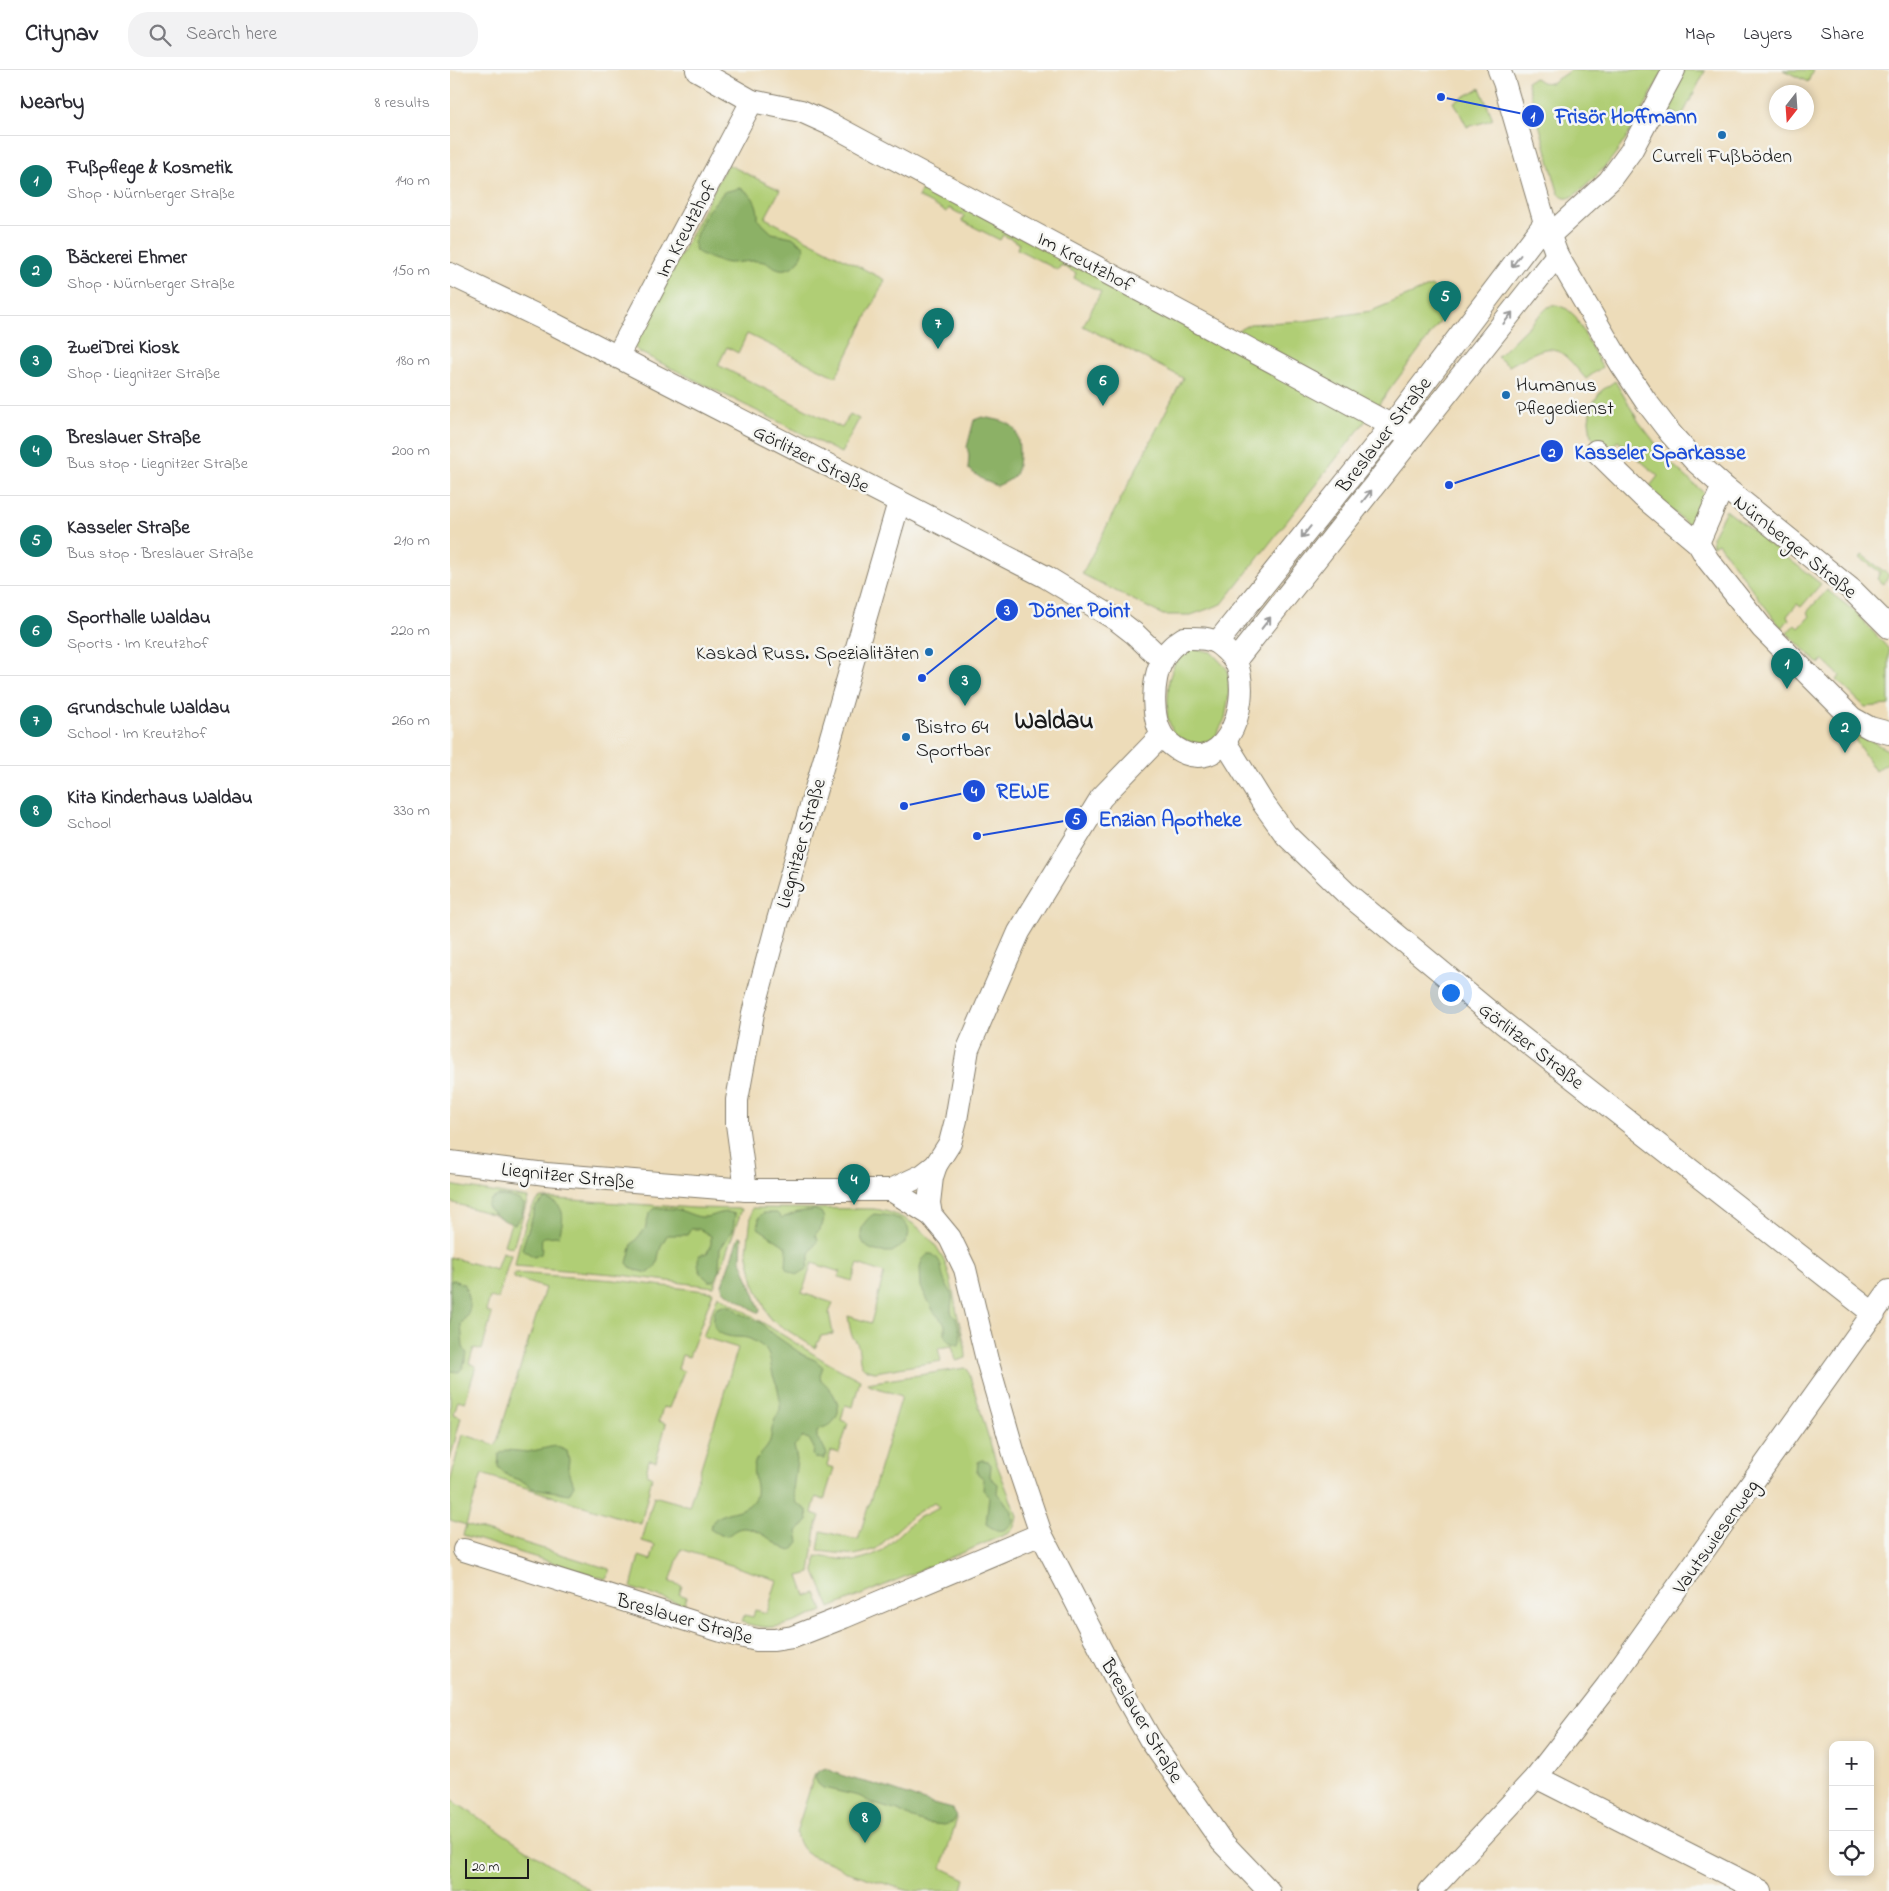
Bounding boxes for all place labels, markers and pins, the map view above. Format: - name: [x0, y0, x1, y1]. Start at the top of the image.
- callout: Frisör Hoffmann: [1520, 98, 1707, 134]
- marker: Curreli Fußböden: [1716, 129, 1728, 141]
- place label: Curreli Fußböden: [1652, 143, 1792, 172]
- pin: 5: [1429, 281, 1461, 322]
- pin: 7: [922, 308, 954, 349]
- pin: 6: [1087, 365, 1119, 406]
- place label: Humanus Pflegedienst: [1516, 372, 1614, 425]
- marker: Humanus Pflegedienst: [1500, 389, 1512, 401]
- callout: Kasseler Sparkasse: [1540, 433, 1756, 469]
- callout: Döner Point: [994, 592, 1140, 628]
- place label: Kaskad Russ. Spezialitäten: [696, 640, 919, 669]
- marker: Kaskad Russ. Spezialitäten: [923, 646, 935, 658]
- pin: 1: [1771, 648, 1803, 689]
- pin: 3: [949, 665, 981, 706]
- pin: 2: [1829, 712, 1861, 753]
- place label: Bistro 64 Sportbar: [915, 714, 991, 766]
- marker: Bistro 64 Sportbar: [900, 731, 912, 743]
- callout: REWE: [962, 773, 1060, 809]
- callout: Enzian Apotheke: [1064, 801, 1251, 837]
- pin: 4: [838, 1164, 870, 1205]
- pin: 8: [849, 1802, 881, 1843]

